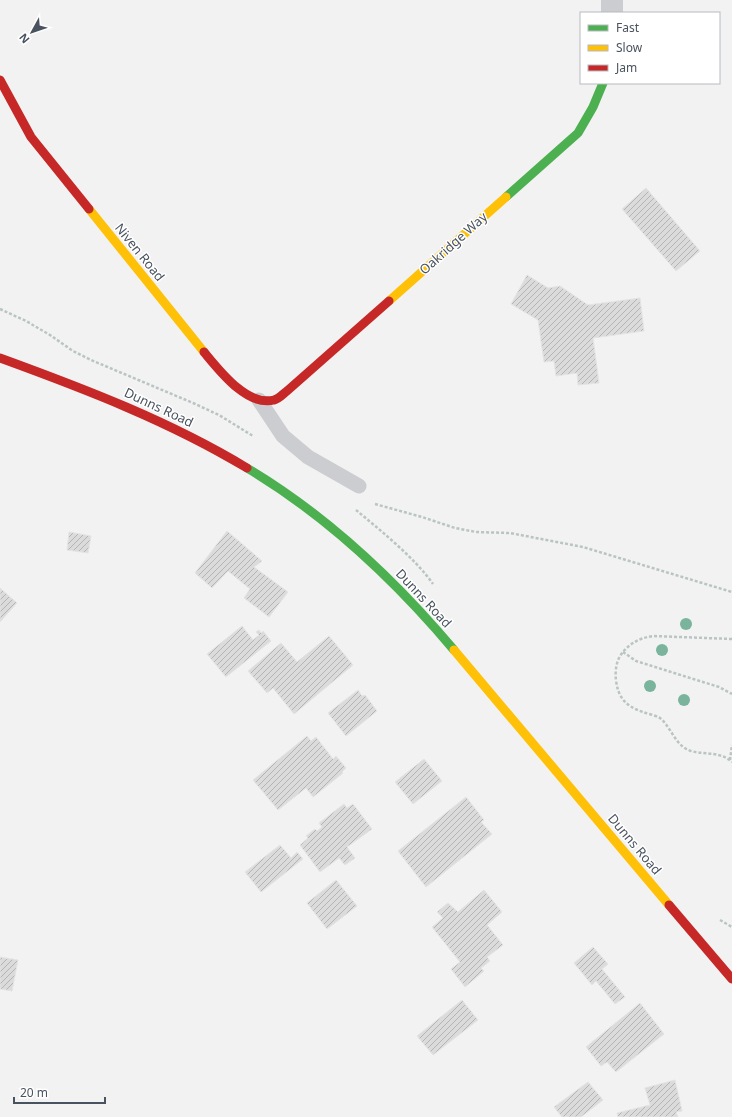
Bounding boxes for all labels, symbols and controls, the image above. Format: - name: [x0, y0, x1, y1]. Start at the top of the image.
- north arrow: [12, 12, 52, 52]
- legend: [580, 12, 720, 84]
- text: Fast: [616, 19, 640, 36]
- text: N: [15, 30, 33, 47]
- text: Slow: [616, 39, 643, 56]
- text: Jam: [615, 59, 637, 76]
- street label: Oakridge Way: [415, 207, 491, 278]
- street label: Niven Road: [111, 219, 169, 285]
- street label: Dunns Road: [121, 383, 197, 431]
- street label: Dunns Road: [392, 565, 456, 631]
- street label: Dunns Road: [604, 810, 666, 878]
- scale bar: [14, 1079, 105, 1105]
- text: 20 m: [20, 1084, 48, 1101]

